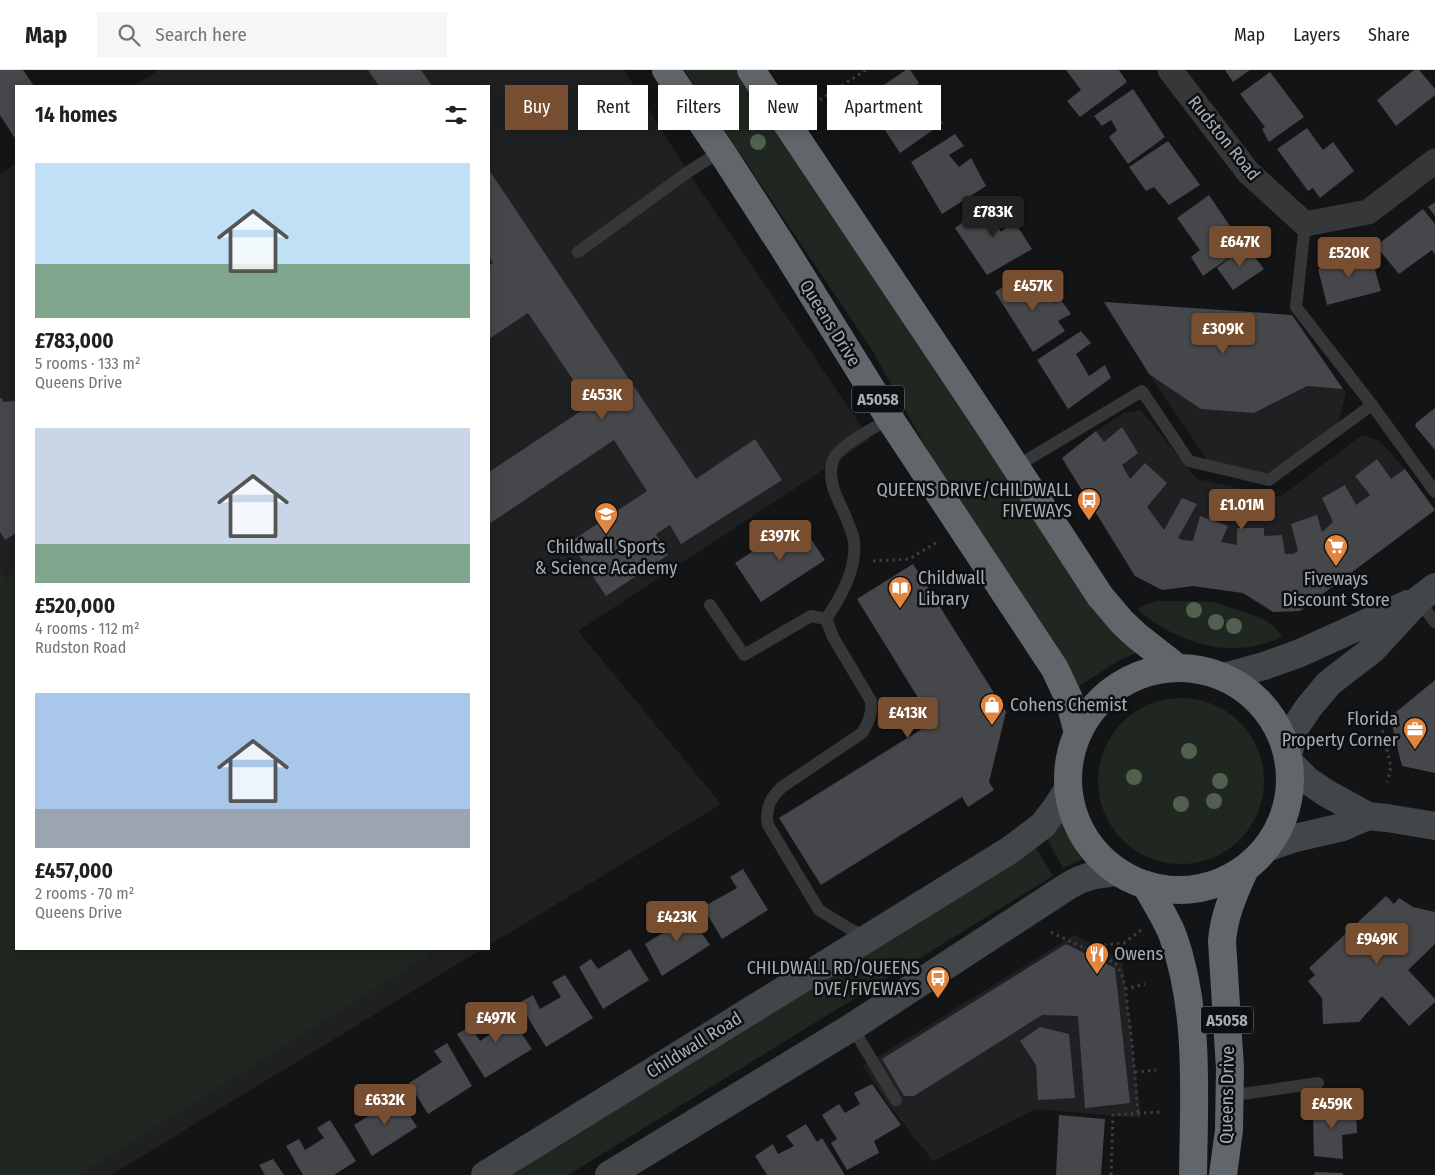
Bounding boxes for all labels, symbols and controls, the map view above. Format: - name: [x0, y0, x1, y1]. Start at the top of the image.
- search box: [97, 12, 447, 57]
- text: Map: [25, 21, 67, 49]
- icon: search: [115, 21, 143, 49]
- text: Search here: [155, 23, 247, 46]
- text: Map: [1234, 24, 1265, 46]
- text: Layers: [1293, 24, 1340, 46]
- text: Share: [1368, 24, 1410, 46]
- chip: Buy: [505, 85, 568, 130]
- chip: Rent: [578, 85, 648, 130]
- chip: Filters: [658, 85, 739, 130]
- chip: New: [749, 85, 817, 130]
- chip: Apartment: [827, 85, 941, 130]
- street label: Rudston Road: [1183, 91, 1265, 185]
- icon: filters: [442, 101, 470, 129]
- text: 14 homes: [35, 102, 117, 128]
- icon: home: [208, 196, 298, 286]
- pin: £783K: [958, 196, 1028, 238]
- text: £783K: [973, 202, 1013, 221]
- pin: £647K: [1205, 226, 1275, 268]
- text: £647K: [1220, 232, 1260, 251]
- pin: £520K: [1314, 236, 1384, 279]
- text: £520K: [1329, 243, 1369, 262]
- pin: £457K: [998, 270, 1068, 312]
- street label: Queens Drive: [795, 276, 865, 370]
- text: £457K: [1013, 276, 1053, 295]
- pin: £309K: [1188, 312, 1258, 355]
- text: £309K: [1202, 319, 1244, 338]
- text: £783,000: [35, 328, 114, 354]
- text: 5 rooms · 133 m²: [35, 354, 141, 373]
- text: Queens Drive: [35, 373, 122, 392]
- pin: £453K: [567, 378, 637, 421]
- text: £453K: [582, 385, 622, 404]
- road number: A5058: [852, 386, 904, 412]
- icon: home: [208, 461, 298, 551]
- place label: QUEENS DRIVE/CHILDWALL FIVEWAYS: [876, 479, 1072, 522]
- bus stop icon: QUEENS DRIVE/CHILDWALL FIVEWAYS: [1076, 487, 1102, 521]
- pin: £1.01M: [1201, 488, 1283, 531]
- text: £1.01M: [1220, 495, 1264, 514]
- school or university icon: Childwall Sports & Science Academy: [593, 501, 619, 535]
- pin: £397K: [745, 520, 815, 562]
- text: £397K: [760, 526, 800, 545]
- supermarket icon: Fiveways Discount Store: [1323, 533, 1349, 567]
- place label: Childwall Sports & Science Academy: [535, 536, 677, 579]
- place label: Childwall Library: [918, 567, 985, 610]
- place label: Fiveways Discount Store: [1282, 568, 1390, 611]
- library icon: Childwall Library: [887, 575, 913, 609]
- text: £520,000: [35, 593, 115, 619]
- text: 4 rooms · 112 m²: [35, 619, 140, 638]
- text: Rudston Road: [35, 638, 126, 657]
- shop icon: Cohens Chemist: [979, 692, 1005, 726]
- place label: Cohens Chemist: [1010, 694, 1127, 716]
- pin: £413K: [873, 696, 943, 739]
- text: £413K: [889, 703, 927, 722]
- place label: Florida Property Corner: [1282, 708, 1399, 751]
- office icon: Florida Property Corner: [1402, 716, 1428, 750]
- icon: home: [208, 726, 298, 816]
- text: £457,000: [35, 858, 113, 884]
- text: 2 rooms · 70 m²: [35, 884, 134, 903]
- pin: £423K: [642, 900, 712, 943]
- text: Queens Drive: [35, 903, 122, 922]
- text: £423K: [657, 907, 697, 926]
- pin: £949K: [1342, 922, 1412, 965]
- text: £949K: [1356, 929, 1398, 948]
- restaurant icon: Owens: [1084, 941, 1110, 975]
- place label: Owens: [1114, 943, 1163, 965]
- place label: CHILDWALL RD/QUEENS DVE/FIVEWAYS: [747, 957, 920, 1000]
- bus stop icon: CHILDWALL RD/QUEENS DVE/FIVEWAYS: [925, 965, 951, 999]
- pin: £497K: [461, 1002, 531, 1044]
- road number: A5058: [1201, 1006, 1253, 1034]
- street label: Childwall Road: [642, 1007, 746, 1083]
- text: £497K: [476, 1008, 516, 1027]
- street label: Queens Drive: [1215, 1046, 1239, 1144]
- pin: £632K: [350, 1084, 420, 1126]
- pin: £459K: [1297, 1088, 1367, 1130]
- text: £632K: [365, 1090, 405, 1109]
- text: £459K: [1312, 1094, 1352, 1113]

